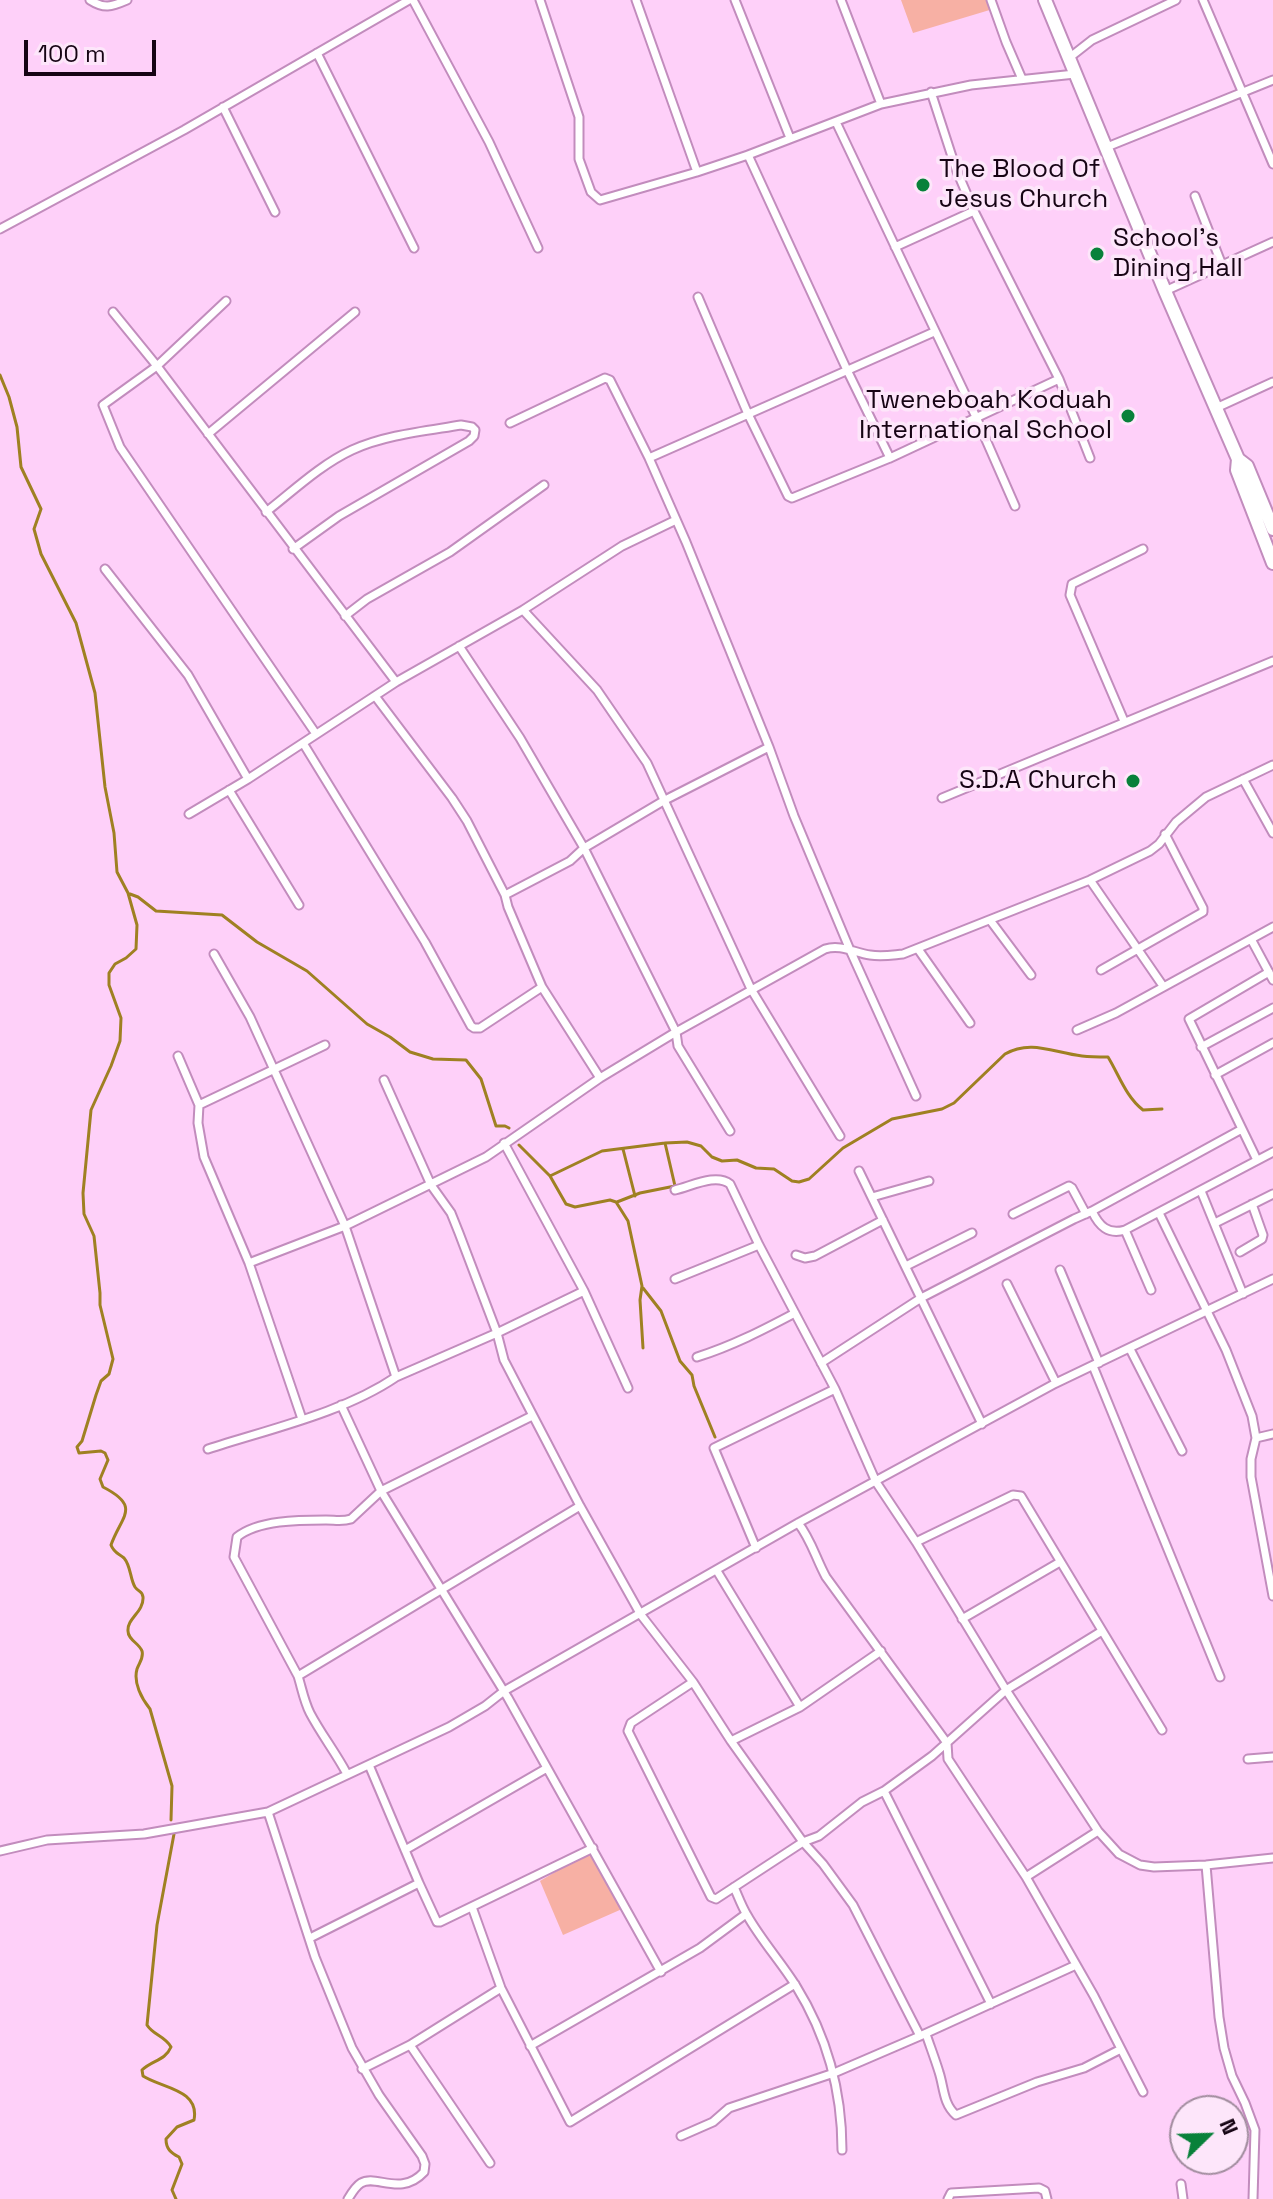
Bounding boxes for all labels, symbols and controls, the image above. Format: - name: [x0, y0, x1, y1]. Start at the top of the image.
- scale bar: [28, 24, 160, 74]
- text: 100 m: [38, 38, 106, 69]
- place label: The Blood Of Jesus Church: [939, 154, 1108, 216]
- marker: The Blood Of Jesus Church: [914, 176, 932, 194]
- place label: School's Dining Hall: [1113, 223, 1243, 284]
- marker: School's Dining Hall: [1088, 245, 1106, 263]
- place label: Tweneboah Koduah International School: [859, 385, 1112, 446]
- marker: Tweneboah Koduah International School: [1119, 407, 1137, 425]
- place label: S.D.A Church: [959, 765, 1117, 797]
- marker: S.D.A Church: [1124, 772, 1142, 790]
- north arrow: [1169, 2095, 1249, 2175]
- text: N: [1213, 2114, 1245, 2139]

